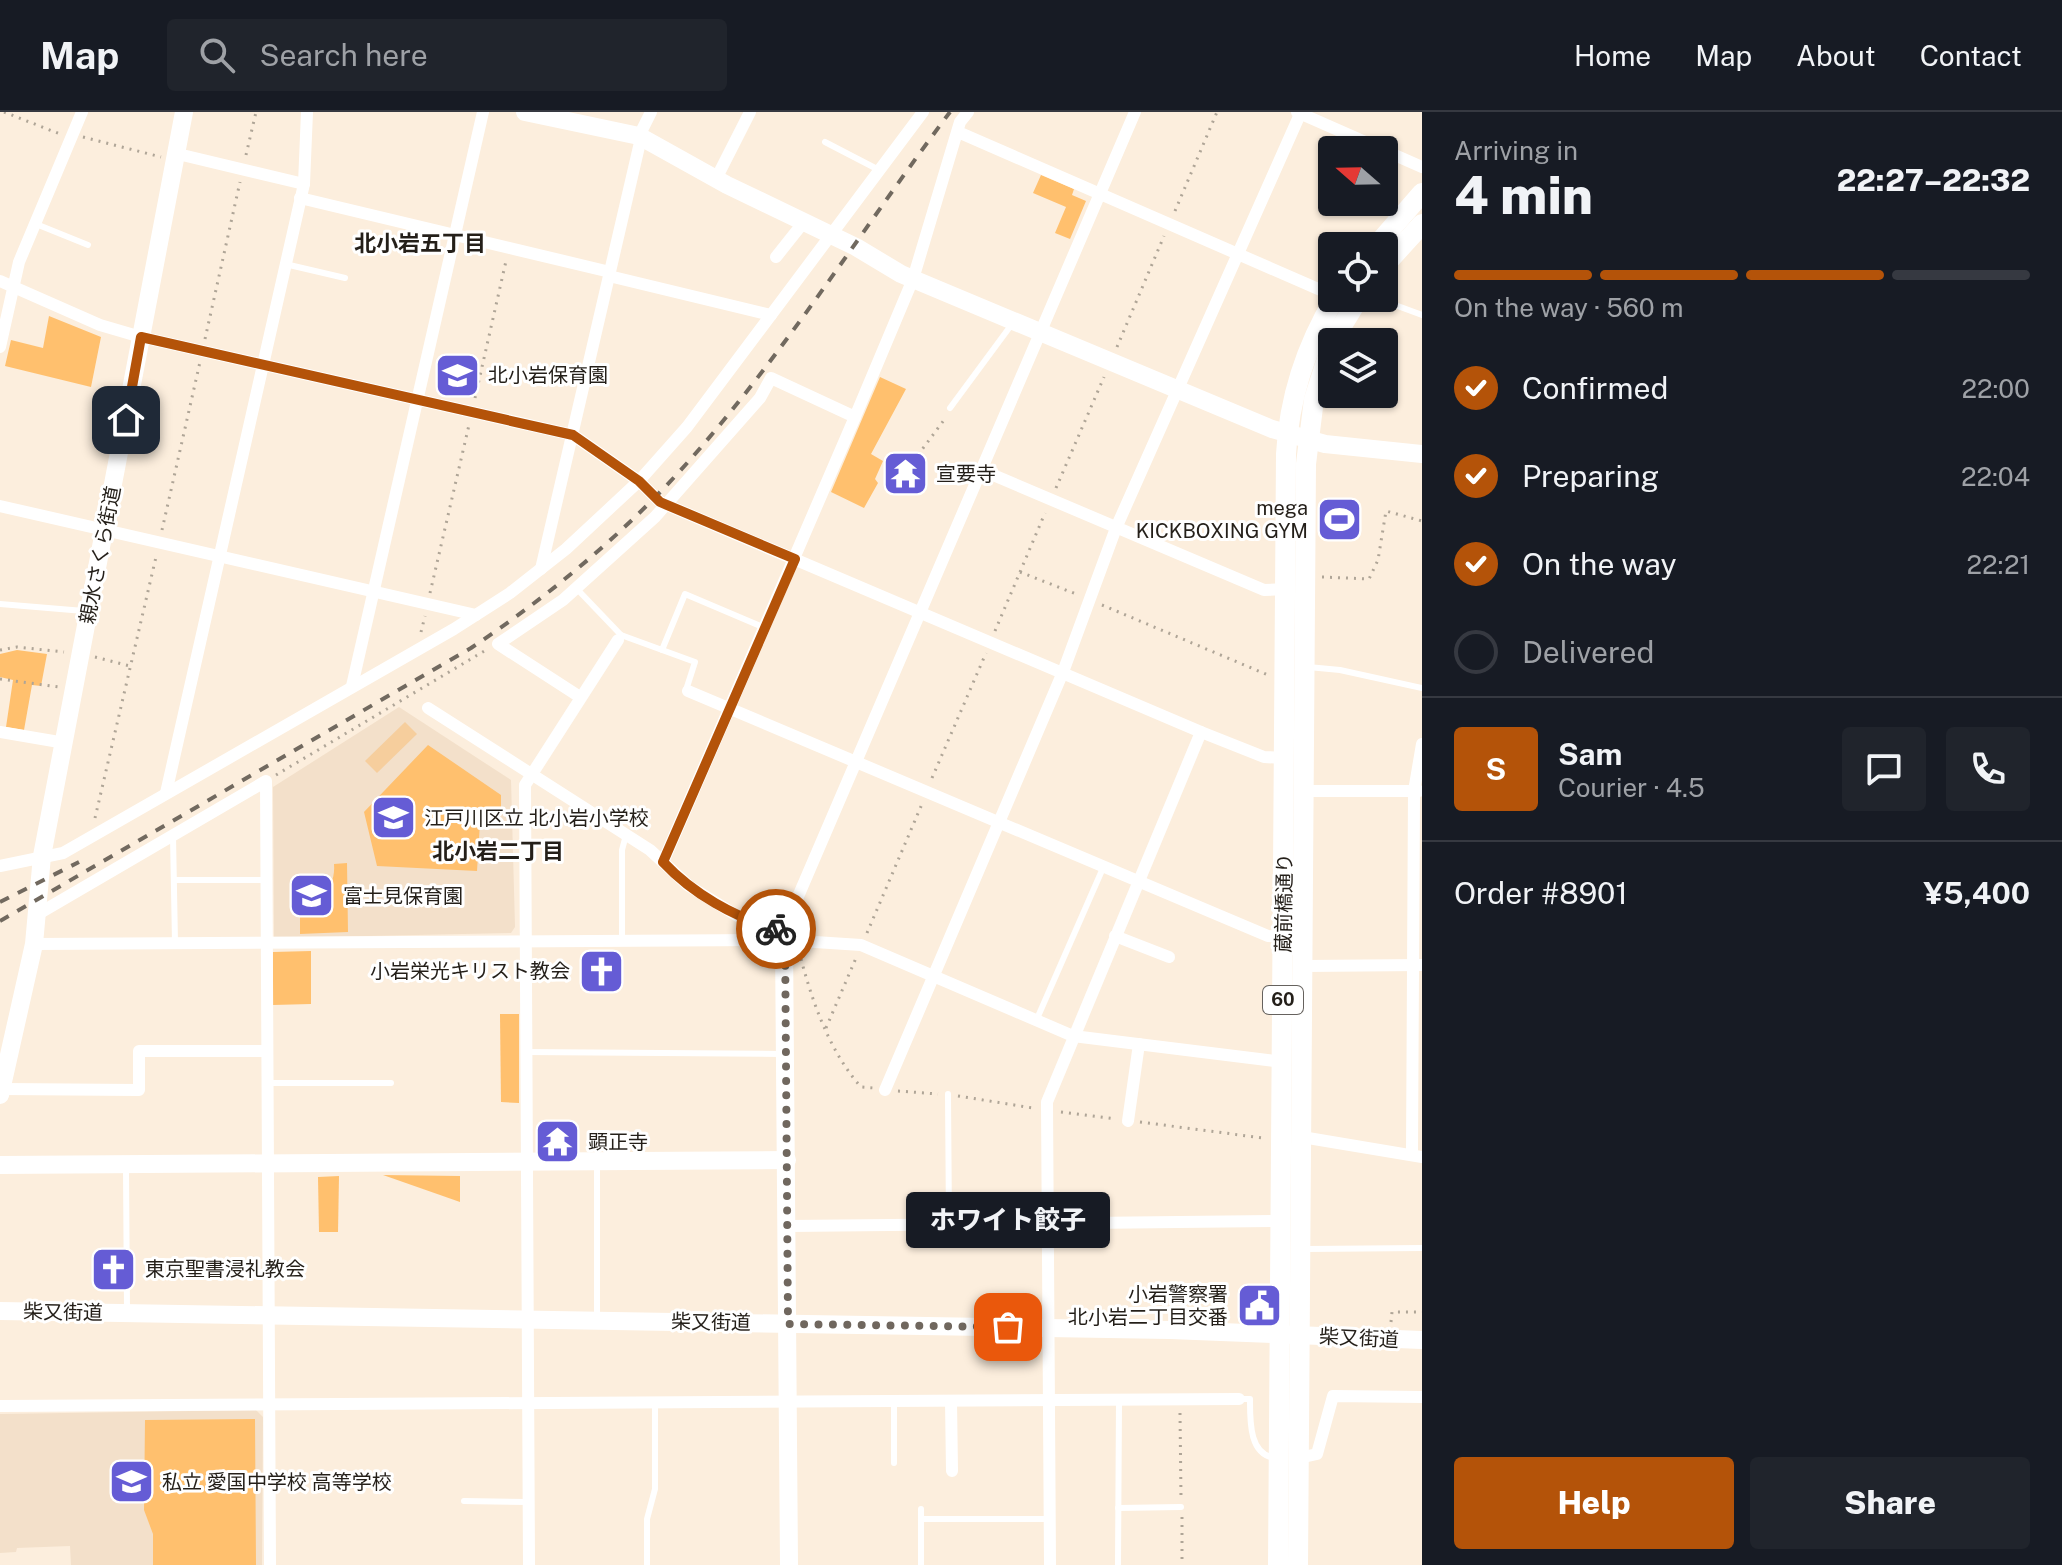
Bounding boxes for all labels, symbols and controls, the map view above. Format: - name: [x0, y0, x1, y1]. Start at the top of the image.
- search box: [167, 19, 727, 91]
- text: Map: [40, 33, 119, 78]
- icon: search: [195, 33, 239, 77]
- text: Search here: [259, 37, 428, 73]
- text: Home: [1574, 39, 1651, 72]
- text: Map: [1695, 39, 1752, 72]
- text: About: [1796, 39, 1876, 72]
- text: Contact: [1920, 39, 2022, 72]
- text: Arriving in: [1454, 135, 1578, 166]
- north arrow: [1318, 136, 1398, 216]
- map controls: [1318, 136, 1398, 408]
- text: 22:27–22:32: [1837, 162, 2030, 198]
- text: 4 min: [1454, 165, 1593, 226]
- district label: 北小岩五丁目: [354, 230, 486, 256]
- button: locate: [1318, 232, 1398, 312]
- text: On the way · 560 m: [1454, 292, 1684, 323]
- button: layers: [1318, 328, 1398, 408]
- school or university icon: 北小岩保育園: [433, 351, 481, 399]
- place label: 北小岩保育園: [488, 363, 608, 387]
- icon: check: [1454, 366, 1498, 410]
- text: Confirmed: [1522, 370, 1668, 406]
- text: 22:00: [1961, 373, 2030, 404]
- pin: [92, 386, 160, 454]
- icon: home: [104, 398, 148, 442]
- temple icon: 宣要寺: [881, 450, 929, 498]
- icon: check: [1454, 454, 1498, 498]
- text: Preparing: [1522, 458, 1659, 494]
- text: 22:04: [1961, 461, 2030, 492]
- place label: 宣要寺: [936, 462, 996, 486]
- street label: 親水さくら街道: [75, 484, 125, 626]
- sports icon: mega KICKBOXING GYM: [1315, 495, 1363, 543]
- place label: mega KICKBOXING GYM: [1136, 496, 1308, 543]
- icon: check: [1454, 542, 1498, 586]
- text: On the way: [1522, 546, 1676, 582]
- text: 22:21: [1967, 549, 2030, 580]
- text: Delivered: [1522, 634, 1654, 670]
- button: chat: [1842, 727, 1926, 811]
- button: phone: [1946, 727, 2030, 811]
- text: Sam: [1558, 736, 1622, 772]
- text: S: [1486, 751, 1506, 787]
- text: Courier · 4.5: [1558, 772, 1705, 803]
- school or university icon: 江戸川区立 北小岩小学校: [369, 794, 417, 842]
- place label: 江戸川区立 北小岩小学校: [424, 806, 649, 830]
- district label: 北小岩二丁目: [432, 838, 564, 864]
- street label: 蔵前橋通り: [1271, 853, 1297, 953]
- school or university icon: 富士見保育園: [288, 872, 336, 920]
- text: Order #8901: [1454, 875, 1628, 911]
- text: ¥5,400: [1924, 875, 2030, 911]
- place label: 富士見保育園: [343, 884, 463, 908]
- courier: [736, 889, 816, 969]
- icon: bike: [754, 907, 798, 951]
- church icon: 小岩栄光キリスト教会: [577, 947, 625, 995]
- place label: 小岩栄光キリスト教会: [370, 959, 570, 983]
- road number: 60: [1263, 986, 1303, 1014]
- temple icon: 顕正寺: [533, 1118, 581, 1166]
- place label: 顕正寺: [588, 1130, 648, 1154]
- callout: ホワイト餃子: [906, 1191, 1110, 1247]
- text: ホワイト餃子: [930, 1204, 1086, 1235]
- church icon: 東京聖書浸礼教会: [90, 1245, 138, 1293]
- place label: 東京聖書浸礼教会: [145, 1257, 305, 1281]
- public building icon: 小岩警察署 北小岩二丁目交番: [1235, 1281, 1283, 1329]
- place label: 小岩警察署 北小岩二丁目交番: [1068, 1282, 1228, 1329]
- pin: [974, 1293, 1042, 1361]
- street label: 柴又街道: [23, 1299, 103, 1325]
- icon: bag: [986, 1305, 1030, 1349]
- street label: 柴又街道: [671, 1309, 751, 1335]
- street label: 柴又街道: [1318, 1324, 1400, 1352]
- button: Help: [1454, 1457, 1734, 1549]
- button: Share: [1750, 1457, 2030, 1549]
- school or university icon: 私立 愛国中学校 高等学校: [107, 1458, 155, 1506]
- place label: 私立 愛国中学校 高等学校: [162, 1470, 392, 1494]

